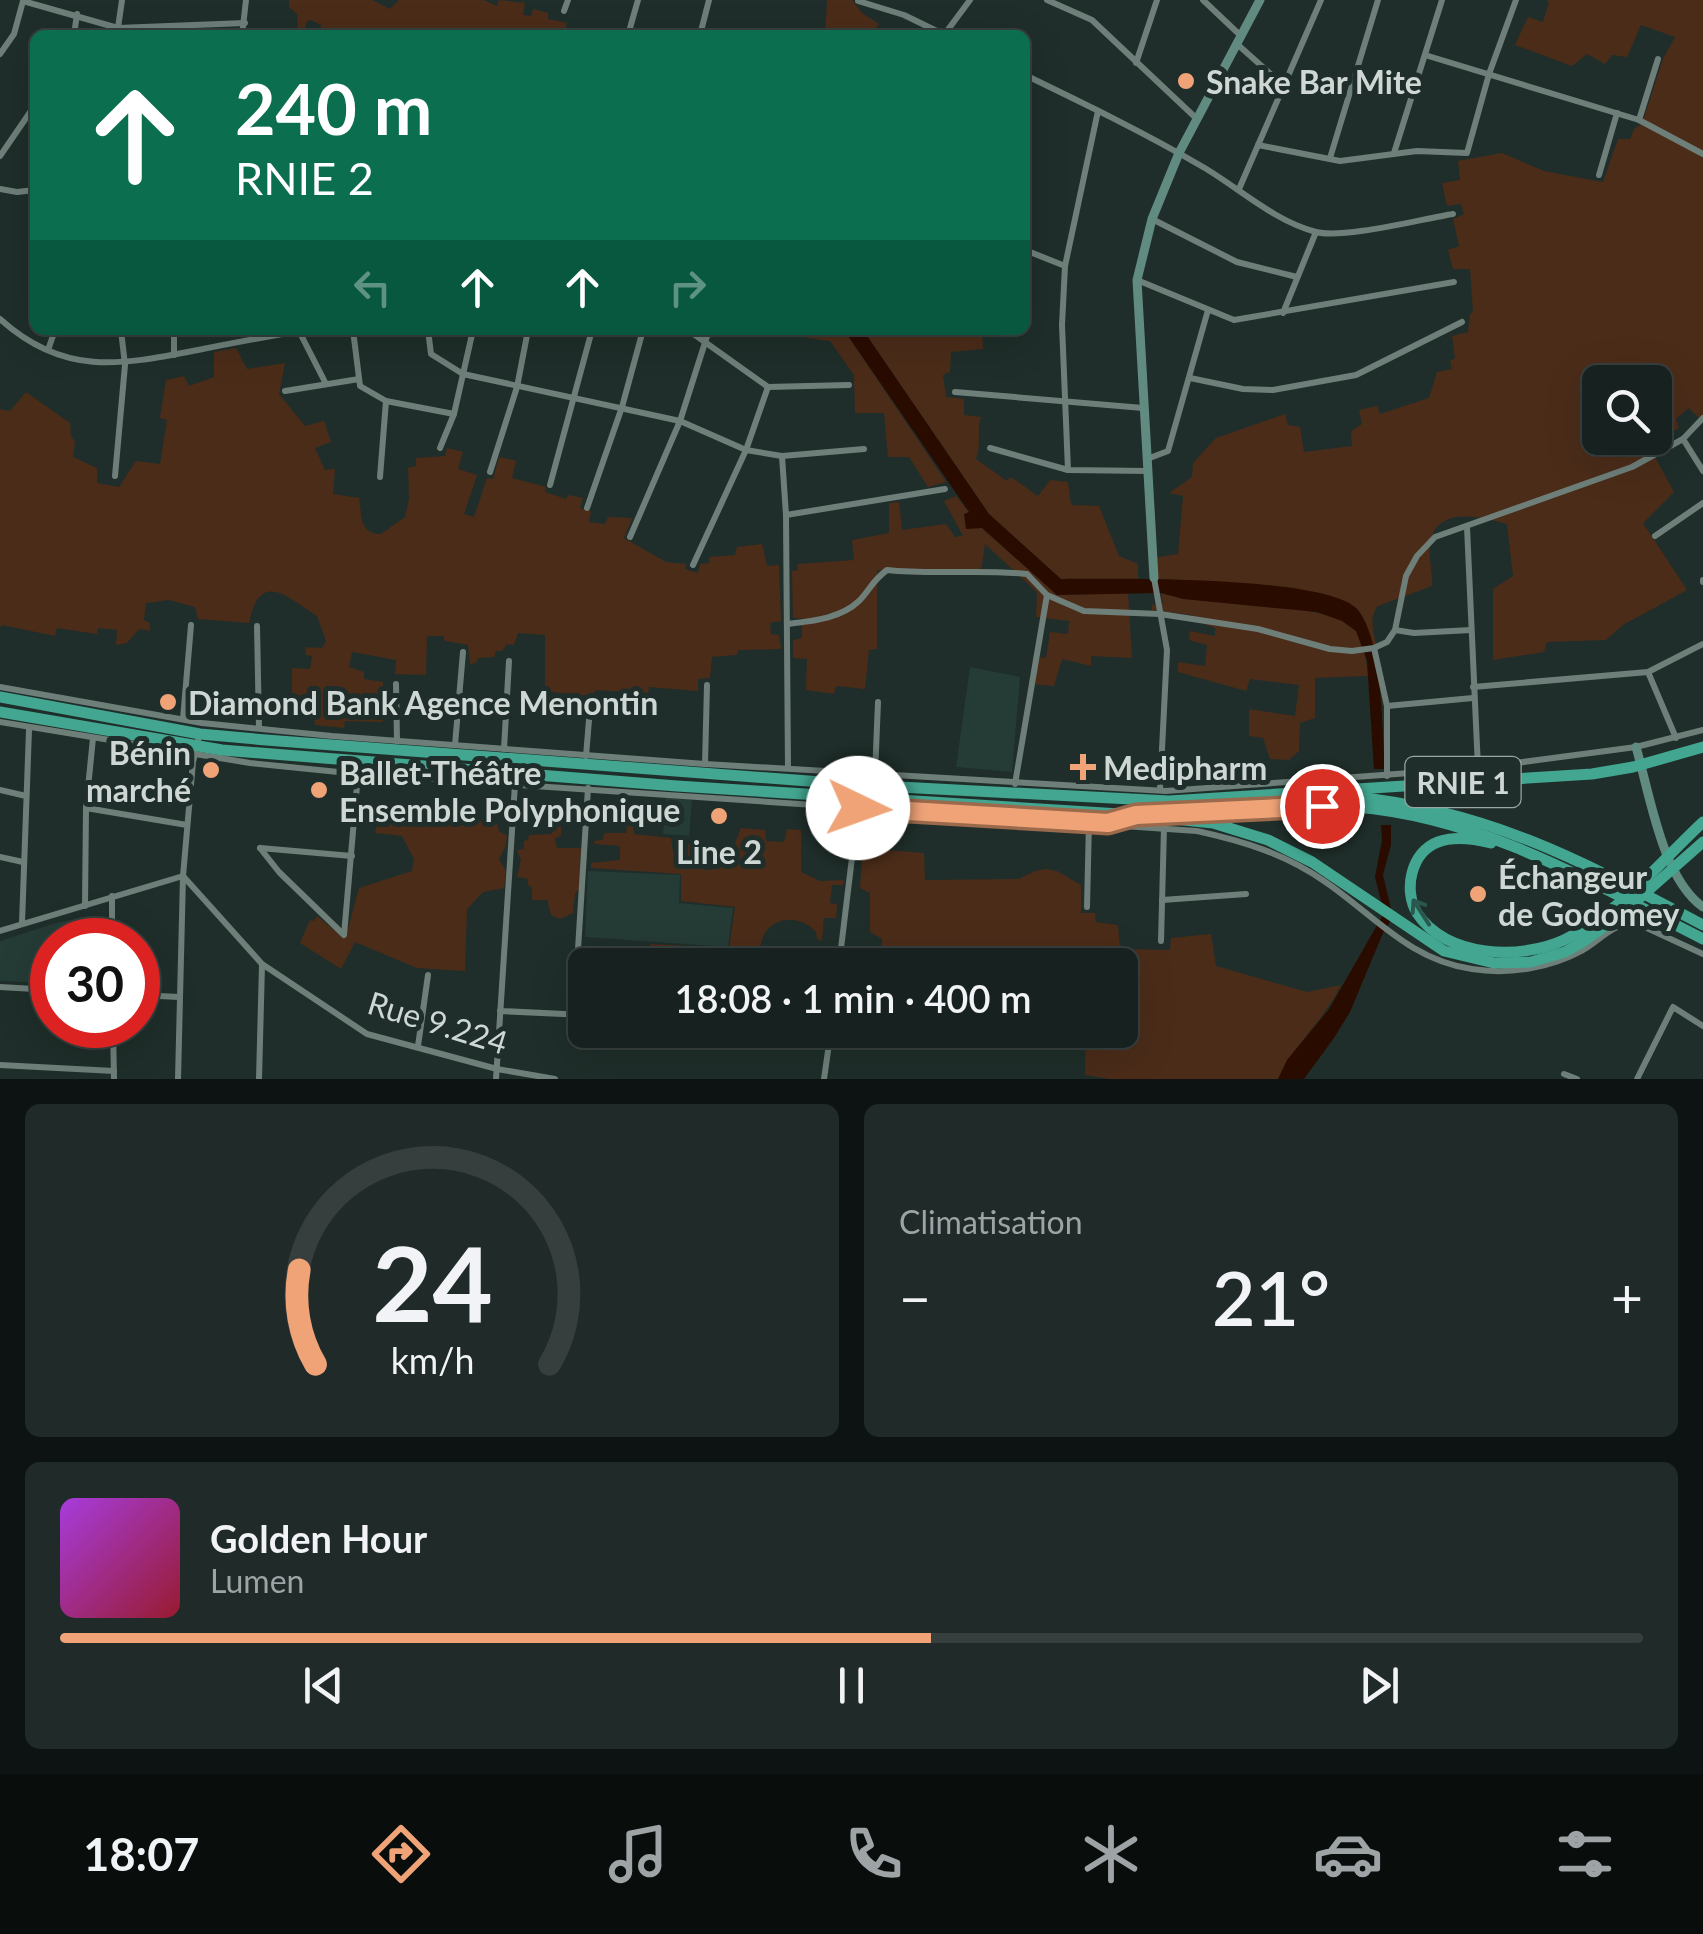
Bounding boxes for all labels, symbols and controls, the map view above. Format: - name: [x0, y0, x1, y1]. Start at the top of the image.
- place label: Snake Bar Mite: [1206, 62, 1422, 101]
- text: 240 m: [235, 66, 432, 150]
- icon: ahead: [70, 70, 200, 200]
- marker: Snake Bar Mite: [1175, 70, 1197, 92]
- text: RNIE 2: [235, 151, 374, 205]
- icon: left: [345, 260, 400, 315]
- icon: ahead: [450, 260, 505, 315]
- icon: ahead: [555, 260, 610, 315]
- icon: right: [660, 260, 715, 315]
- map controls: [1582, 365, 1672, 455]
- button: search: [1582, 365, 1672, 455]
- place label: Diamond Bank Agence Menontin: [188, 683, 658, 722]
- marker: Diamond Bank Agence Menontin: [157, 691, 179, 713]
- place label: Bénin marché: [86, 733, 191, 809]
- place label: Medipharm: [1103, 748, 1267, 787]
- place label: Ballet-Théâtre Ensemble Polyphonique: [339, 753, 680, 829]
- position arrow: [806, 756, 910, 860]
- marker: Medipharm: [1072, 756, 1094, 778]
- road number: RNIE 1: [1406, 757, 1520, 807]
- marker: Bénin marché: [200, 759, 222, 781]
- pin: [1280, 764, 1365, 849]
- marker: Ballet-Théâtre Ensemble Polyphonique: [308, 779, 330, 801]
- icon: arrive: [1295, 779, 1350, 834]
- marker: Line 2: [708, 805, 730, 827]
- place label: Line 2: [676, 832, 762, 871]
- place label: Échangeur de Godomey: [1498, 857, 1679, 933]
- marker: Échangeur de Godomey: [1467, 883, 1489, 905]
- one-way arrow: [1411, 898, 1431, 927]
- speed limit sign: 30: [30, 918, 160, 1048]
- text: 18:08 · 1 min · 400 m: [675, 975, 1031, 1021]
- street label: Rue 9.224: [363, 982, 513, 1062]
- text: Climatisation: [899, 1202, 1083, 1241]
- text: 24: [372, 1219, 492, 1344]
- text: 21°: [1212, 1252, 1330, 1342]
- text: −: [899, 1264, 931, 1330]
- text: +: [1611, 1264, 1643, 1330]
- text: km/h: [390, 1339, 474, 1382]
- text: Golden Hour: [210, 1515, 427, 1561]
- text: Lumen: [210, 1561, 304, 1600]
- icon: previous: [296, 1658, 351, 1713]
- icon: pause: [824, 1658, 879, 1713]
- icon: next: [1352, 1658, 1407, 1713]
- icon: directions: [366, 1819, 436, 1889]
- icon: music: [603, 1819, 673, 1889]
- icon: phone: [839, 1819, 909, 1889]
- icon: climate: [1076, 1819, 1146, 1889]
- icon: car: [1313, 1819, 1383, 1889]
- icon: filters: [1550, 1819, 1620, 1889]
- text: 18:07: [83, 1827, 199, 1881]

